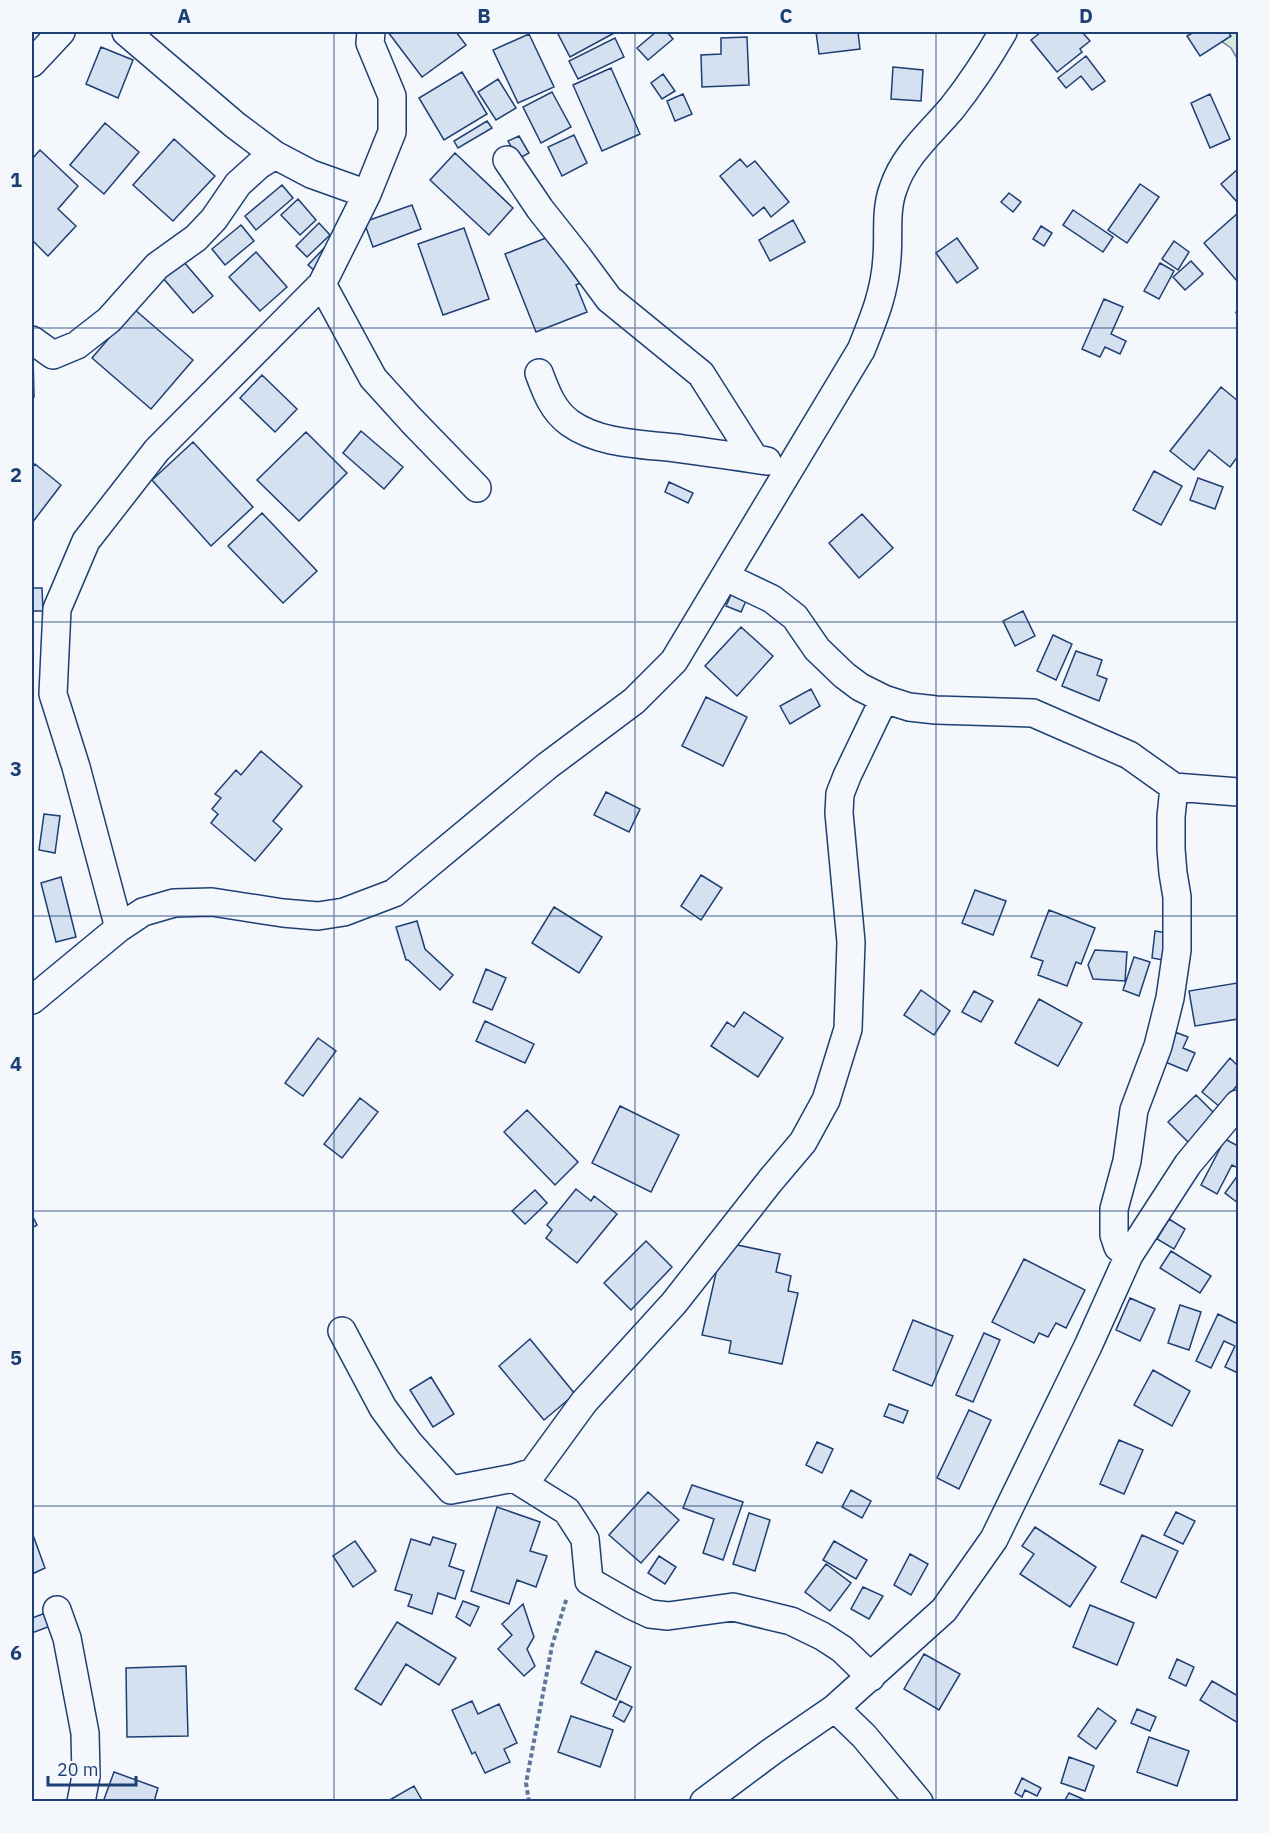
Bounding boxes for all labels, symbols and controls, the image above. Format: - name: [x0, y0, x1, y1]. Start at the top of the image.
- text: A: [177, 2, 191, 29]
- text: B: [477, 2, 491, 29]
- text: C: [779, 2, 793, 29]
- text: D: [1079, 2, 1093, 29]
- text: 1: [10, 166, 22, 193]
- text: 2: [10, 461, 22, 488]
- text: 3: [10, 755, 22, 782]
- text: 4: [10, 1050, 22, 1077]
- text: 5: [10, 1344, 22, 1371]
- text: 6: [10, 1639, 22, 1666]
- scale bar: [48, 1749, 136, 1787]
- text: 20 m: [57, 1758, 99, 1781]

